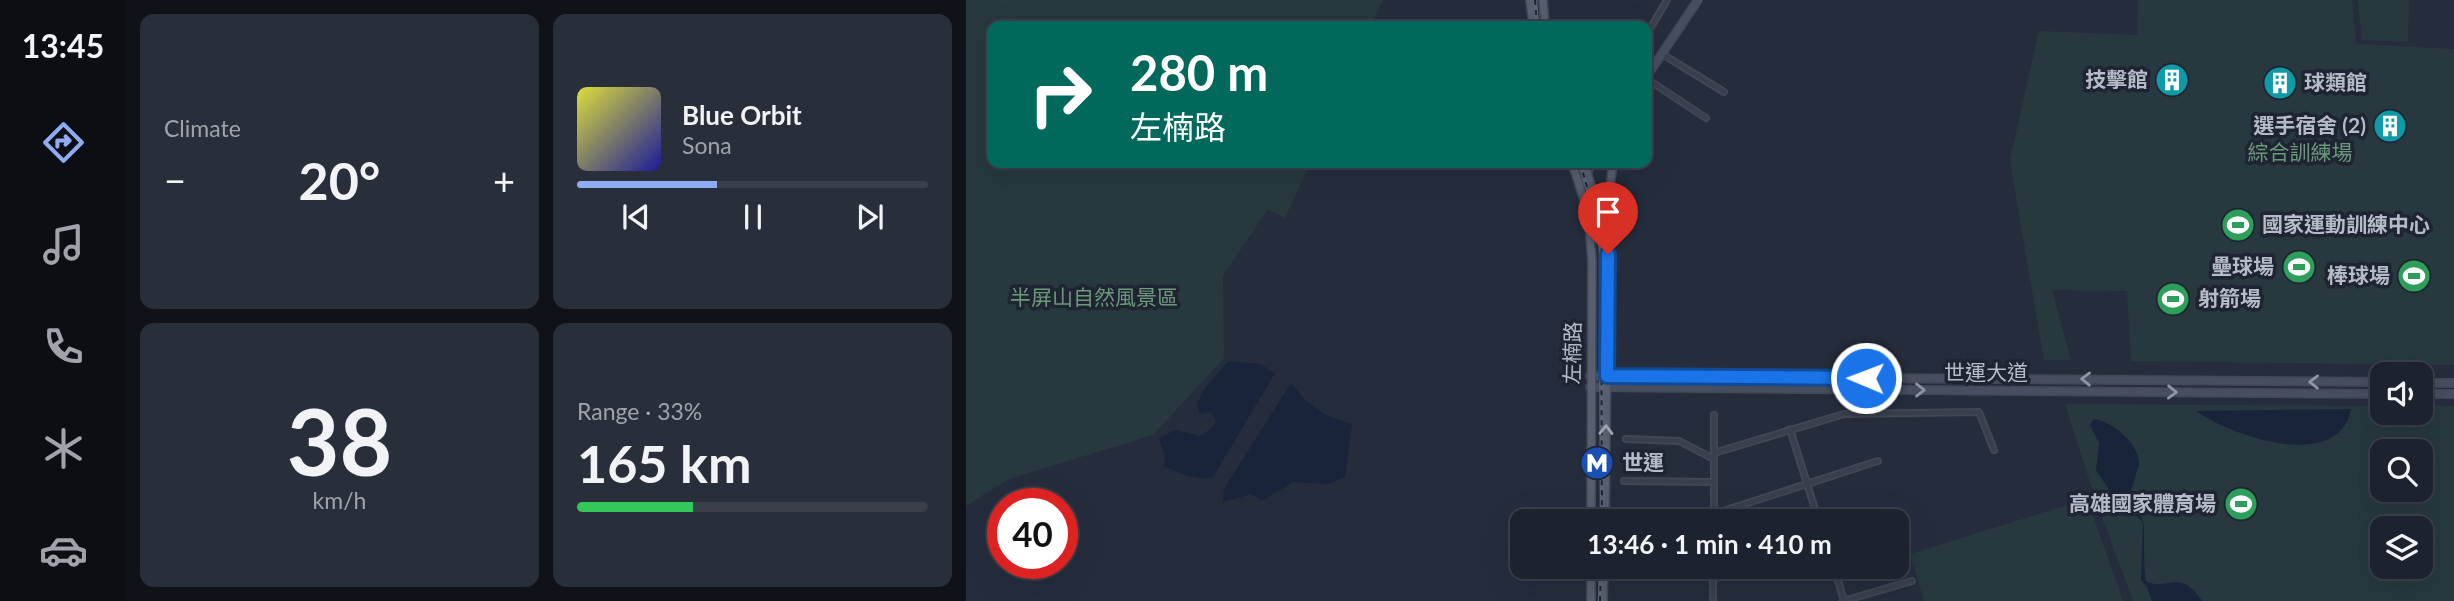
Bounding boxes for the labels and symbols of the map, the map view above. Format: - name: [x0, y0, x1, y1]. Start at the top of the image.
- building icon: 技擊館: [2153, 61, 2191, 99]
- building icon: 球類館: [2261, 64, 2299, 102]
- place label: 技擊館: [2085, 66, 2148, 91]
- place label: 球類館: [2304, 69, 2367, 94]
- building icon: 選手宿舍 (2): [2371, 107, 2409, 145]
- place label: 選手宿舍 (2): [2253, 112, 2366, 137]
- park label: 綜合訓練場: [2248, 139, 2353, 164]
- pin: [1578, 182, 1638, 254]
- sports icon: 國家運動訓練中心: [2219, 206, 2257, 244]
- place label: 國家運動訓練中心: [2262, 211, 2430, 236]
- sports icon: 壘球場: [2280, 248, 2318, 286]
- place label: 壘球場: [2211, 253, 2274, 278]
- sports icon: 棒球場: [2395, 257, 2433, 295]
- place label: 棒球場: [2327, 262, 2390, 287]
- sports icon: 射箭場: [2154, 280, 2192, 318]
- park label: 半屏山自然風景區: [1010, 284, 1178, 309]
- place label: 射箭場: [2198, 285, 2261, 310]
- street label: 左楠路: [1558, 321, 1585, 385]
- position arrow: [1829, 341, 1903, 415]
- street label: 世運大道: [1944, 359, 2028, 384]
- one-way arrow: [2080, 372, 2091, 387]
- one-way arrow: [2308, 374, 2319, 389]
- one-way arrow: [1915, 382, 1926, 398]
- one-way arrow: [2167, 384, 2178, 400]
- one-way arrow: [1599, 424, 1614, 435]
- metro station icon: 世運: [1578, 444, 1616, 482]
- place label: 世運: [1622, 449, 1664, 474]
- sports icon: 高雄國家體育場: [2222, 485, 2260, 523]
- speed limit sign: 40: [987, 488, 1078, 579]
- place label: 高雄國家體育場: [2069, 490, 2216, 515]

